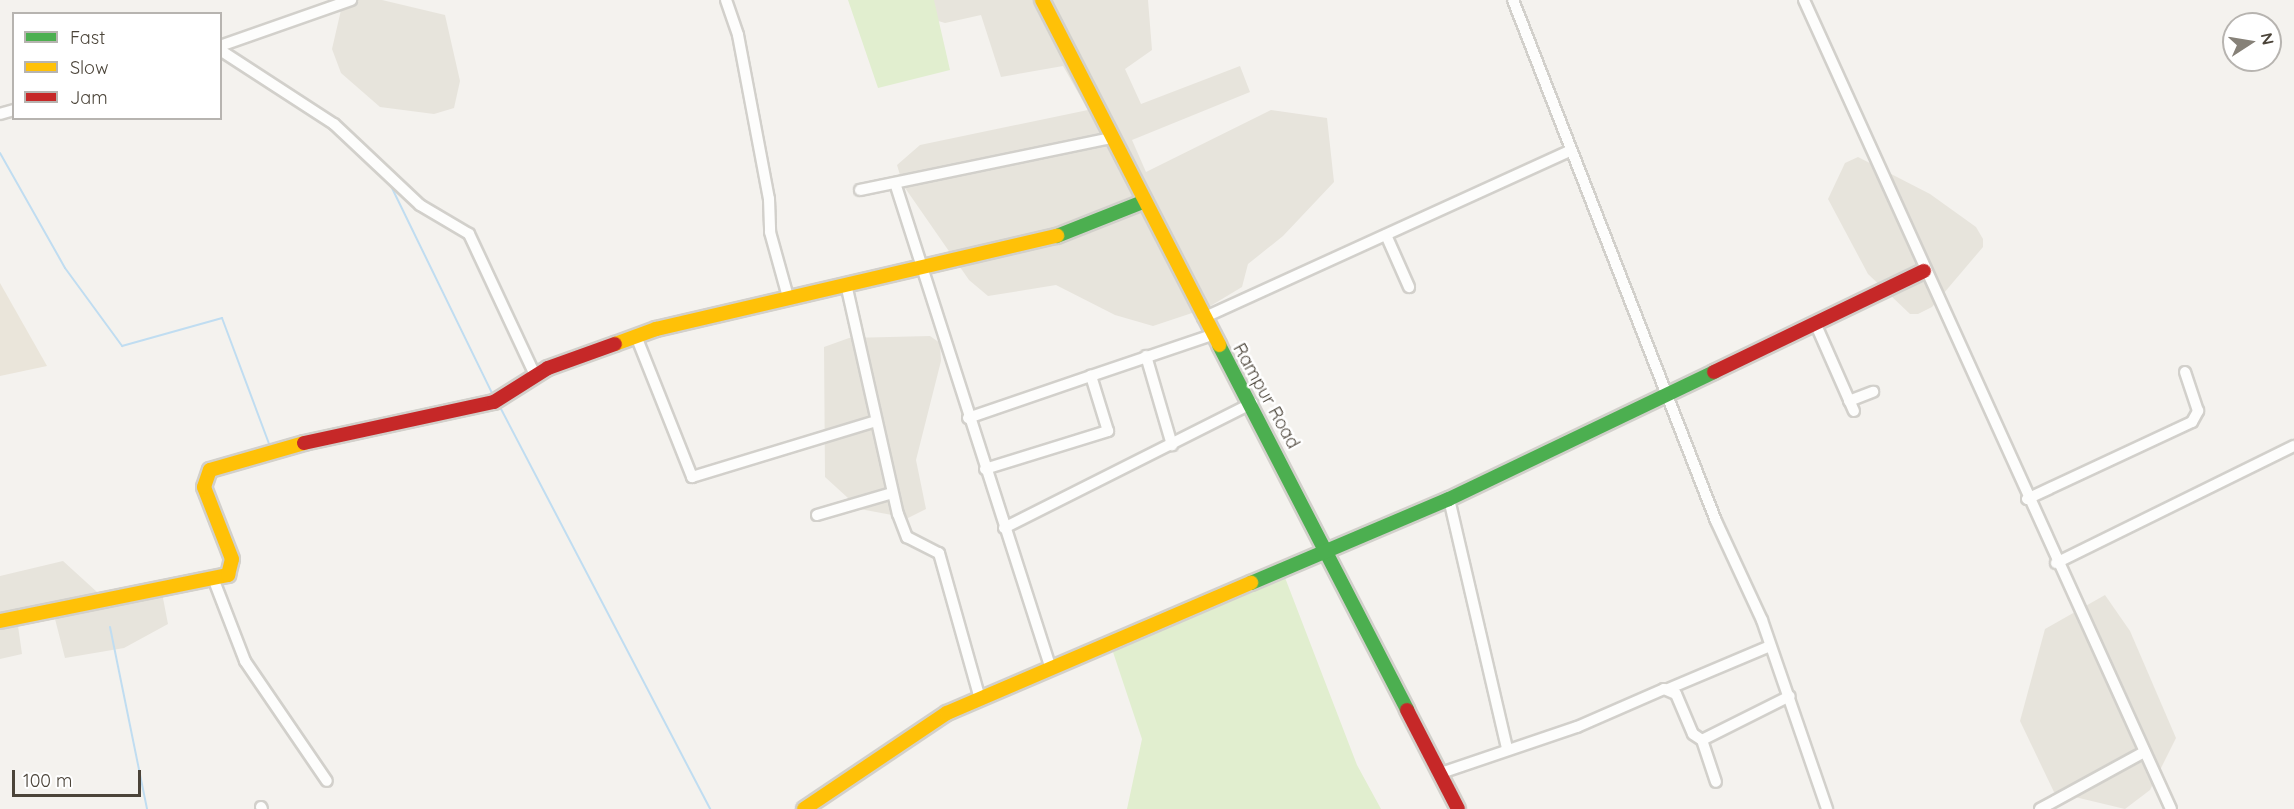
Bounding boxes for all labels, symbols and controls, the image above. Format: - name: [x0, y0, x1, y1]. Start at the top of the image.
- legend: [12, 12, 222, 120]
- north arrow: [2222, 12, 2282, 72]
- text: Fast: [70, 26, 105, 49]
- text: N: [2257, 31, 2279, 46]
- text: Slow: [70, 56, 108, 79]
- text: Jam: [70, 86, 108, 109]
- street label: Rampur Road: [1228, 340, 1304, 452]
- scale bar: [15, 758, 144, 796]
- text: 100 m: [23, 769, 72, 792]

